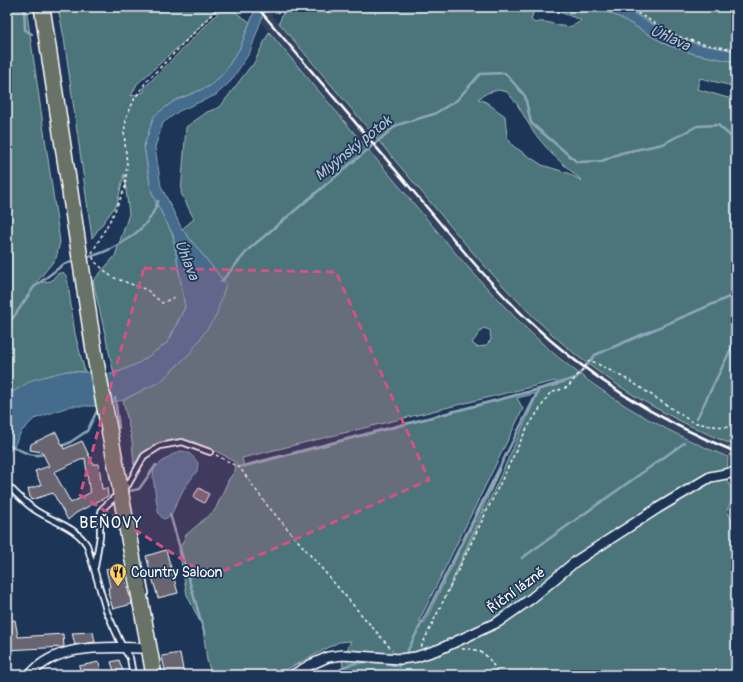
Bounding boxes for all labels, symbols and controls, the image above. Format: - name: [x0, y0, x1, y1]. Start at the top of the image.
- water label: Úhlava: [647, 21, 693, 56]
- water label: Mlyýnský potok: [311, 110, 397, 185]
- water label: Úhlava: [170, 237, 203, 284]
- district label: BEŇOVY: [79, 513, 143, 533]
- restaurant icon: Country Saloon: [108, 562, 128, 587]
- street label: Říční lázně: [483, 563, 549, 617]
- place label: Country Saloon: [131, 564, 223, 581]

